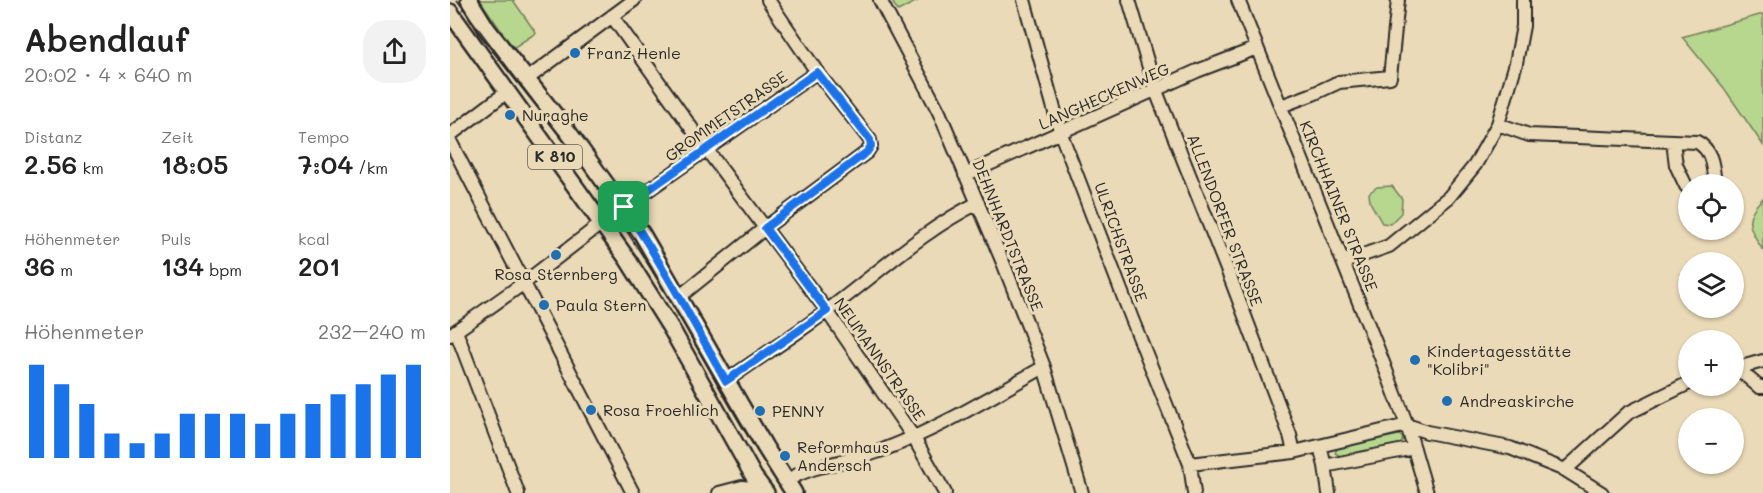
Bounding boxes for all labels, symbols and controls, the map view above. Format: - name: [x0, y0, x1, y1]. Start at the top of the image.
- text: Abendlauf: [24, 17, 189, 60]
- button: share: [363, 20, 426, 83]
- place label: Franz Henle: [587, 42, 681, 63]
- marker: Franz Henle: [568, 46, 582, 60]
- street label: LANGHECKENWEG: [1035, 57, 1173, 134]
- text: 20:02 · 4 × 640 m: [24, 61, 193, 87]
- street label: GROMMETSTRASSE: [660, 65, 791, 166]
- place label: Nuraghe: [522, 104, 589, 125]
- marker: Nuraghe: [503, 108, 517, 122]
- street label: KIRCHHAINER STRASSE: [1296, 117, 1383, 294]
- text: Distanz: [24, 126, 82, 147]
- text: Zeit: [161, 126, 194, 147]
- text: Tempo: [298, 126, 349, 147]
- street label: ALLENDORFER STRASSE: [1183, 131, 1268, 309]
- road number: K 810: [528, 145, 582, 169]
- text: 2.56: [24, 147, 77, 181]
- text: 18:05: [161, 147, 228, 181]
- text: 7:04: [298, 147, 353, 181]
- street label: DEHNHARDTSTRASSE: [968, 156, 1049, 314]
- text: km: [77, 157, 104, 178]
- text: /km: [353, 157, 388, 178]
- map controls: [1678, 174, 1744, 474]
- button: locate: [1678, 174, 1744, 240]
- street label: ULRICHSTRASSE: [1090, 179, 1153, 304]
- pin: [598, 181, 649, 232]
- icon: arrive: [607, 190, 640, 223]
- text: Höhenmeter: [24, 228, 120, 249]
- text: Puls: [161, 228, 191, 249]
- text: kcal: [298, 228, 330, 249]
- marker: Rosa Sternberg: [549, 248, 563, 262]
- text: 36: [24, 249, 55, 283]
- text: 134: [161, 249, 204, 283]
- text: 201: [298, 249, 341, 283]
- button: layers: [1678, 252, 1744, 318]
- text: m: [55, 259, 73, 280]
- text: bpm: [204, 259, 242, 280]
- place label: Rosa Sternberg: [495, 263, 617, 284]
- street label: NEUMANNSTRASSE: [830, 293, 931, 424]
- place label: Paula Stern: [556, 294, 646, 315]
- marker: Paula Stern: [537, 298, 551, 312]
- text: Höhenmeter: [24, 318, 144, 344]
- text: 232–240 m: [318, 318, 426, 344]
- button: +: [1678, 330, 1744, 396]
- place label: Kindertagesstätte "Kolibri": [1427, 340, 1571, 379]
- marker: Kindertagesstätte "Kolibri": [1408, 353, 1422, 367]
- place label: Andreaskirche: [1459, 390, 1575, 411]
- marker: Andreaskirche: [1440, 394, 1454, 408]
- place label: Rosa Froehlich: [603, 399, 718, 420]
- place label: PENNY: [772, 400, 825, 421]
- marker: Rosa Froehlich: [584, 403, 598, 417]
- marker: PENNY: [753, 404, 767, 418]
- button: −: [1678, 408, 1744, 474]
- place label: Reformhaus Andersch: [797, 436, 889, 475]
- marker: Reformhaus Andersch: [778, 449, 792, 463]

